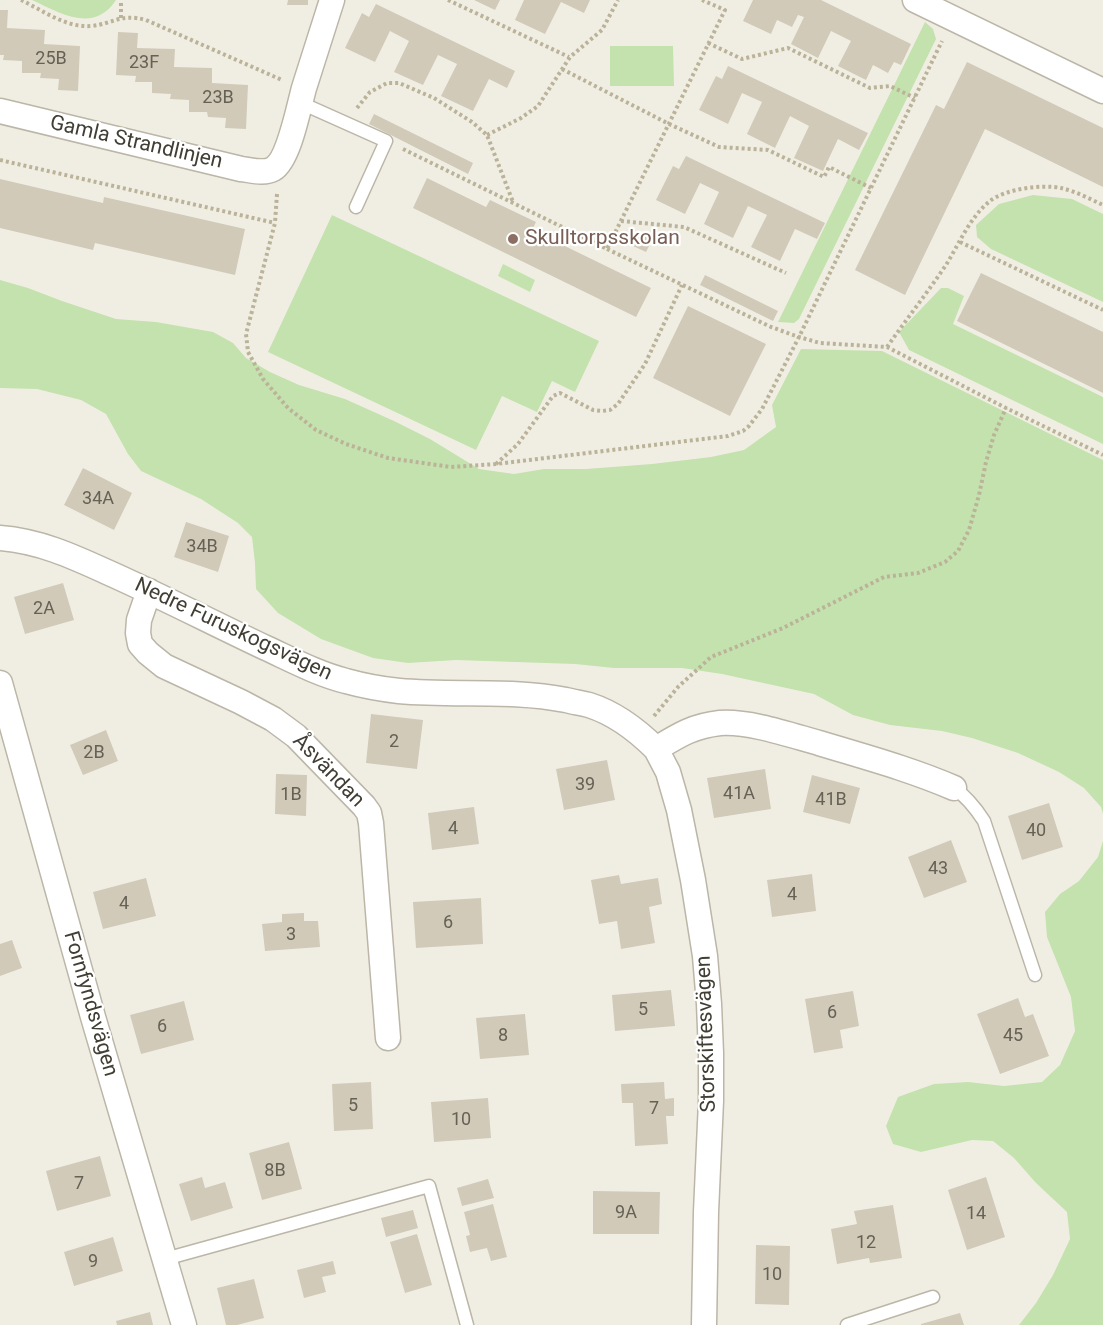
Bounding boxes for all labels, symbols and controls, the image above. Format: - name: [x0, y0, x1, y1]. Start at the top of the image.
- house number: 25B: [35, 48, 67, 70]
- house number: 23F: [129, 52, 159, 74]
- house number: 23B: [202, 87, 234, 109]
- street label: Gamla Strandlinjen: [47, 111, 225, 175]
- place label: Skulltorpsskolan: [525, 226, 680, 252]
- marker: Skulltorpsskolan: [506, 232, 520, 246]
- house number: 34A: [82, 488, 114, 510]
- house number: 34B: [186, 536, 218, 558]
- street label: Nedre Furuskogsvägen: [130, 573, 336, 687]
- house number: 2A: [33, 598, 55, 620]
- street label: Åsvändan: [287, 729, 369, 813]
- house number: 2: [389, 731, 399, 753]
- house number: 2B: [83, 742, 105, 764]
- house number: 39: [575, 774, 595, 796]
- house number: 41A: [723, 783, 755, 805]
- house number: 1B: [280, 784, 302, 806]
- house number: 41B: [815, 789, 847, 811]
- house number: 4: [448, 818, 458, 840]
- house number: 40: [1026, 820, 1046, 842]
- house number: 43: [928, 858, 948, 880]
- house number: 4: [787, 884, 797, 906]
- house number: 4: [119, 893, 129, 915]
- house number: 6: [443, 912, 453, 934]
- house number: 3: [286, 924, 296, 946]
- street label: Fornfyndsvägen: [57, 929, 123, 1079]
- street label: Storskiftesvägen: [692, 955, 722, 1113]
- house number: 5: [638, 999, 648, 1021]
- house number: 6: [827, 1002, 837, 1024]
- house number: 6: [157, 1016, 167, 1038]
- house number: 8: [498, 1025, 508, 1047]
- house number: 45: [1003, 1025, 1023, 1047]
- house number: 5: [348, 1095, 358, 1117]
- house number: 7: [649, 1098, 659, 1120]
- house number: 10: [451, 1109, 471, 1131]
- house number: 8B: [264, 1160, 286, 1182]
- house number: 7: [74, 1173, 84, 1195]
- house number: 9A: [615, 1202, 637, 1224]
- house number: 14: [966, 1203, 986, 1225]
- house number: 12: [856, 1232, 876, 1254]
- house number: 9: [88, 1251, 98, 1273]
- house number: 10: [762, 1264, 782, 1286]

